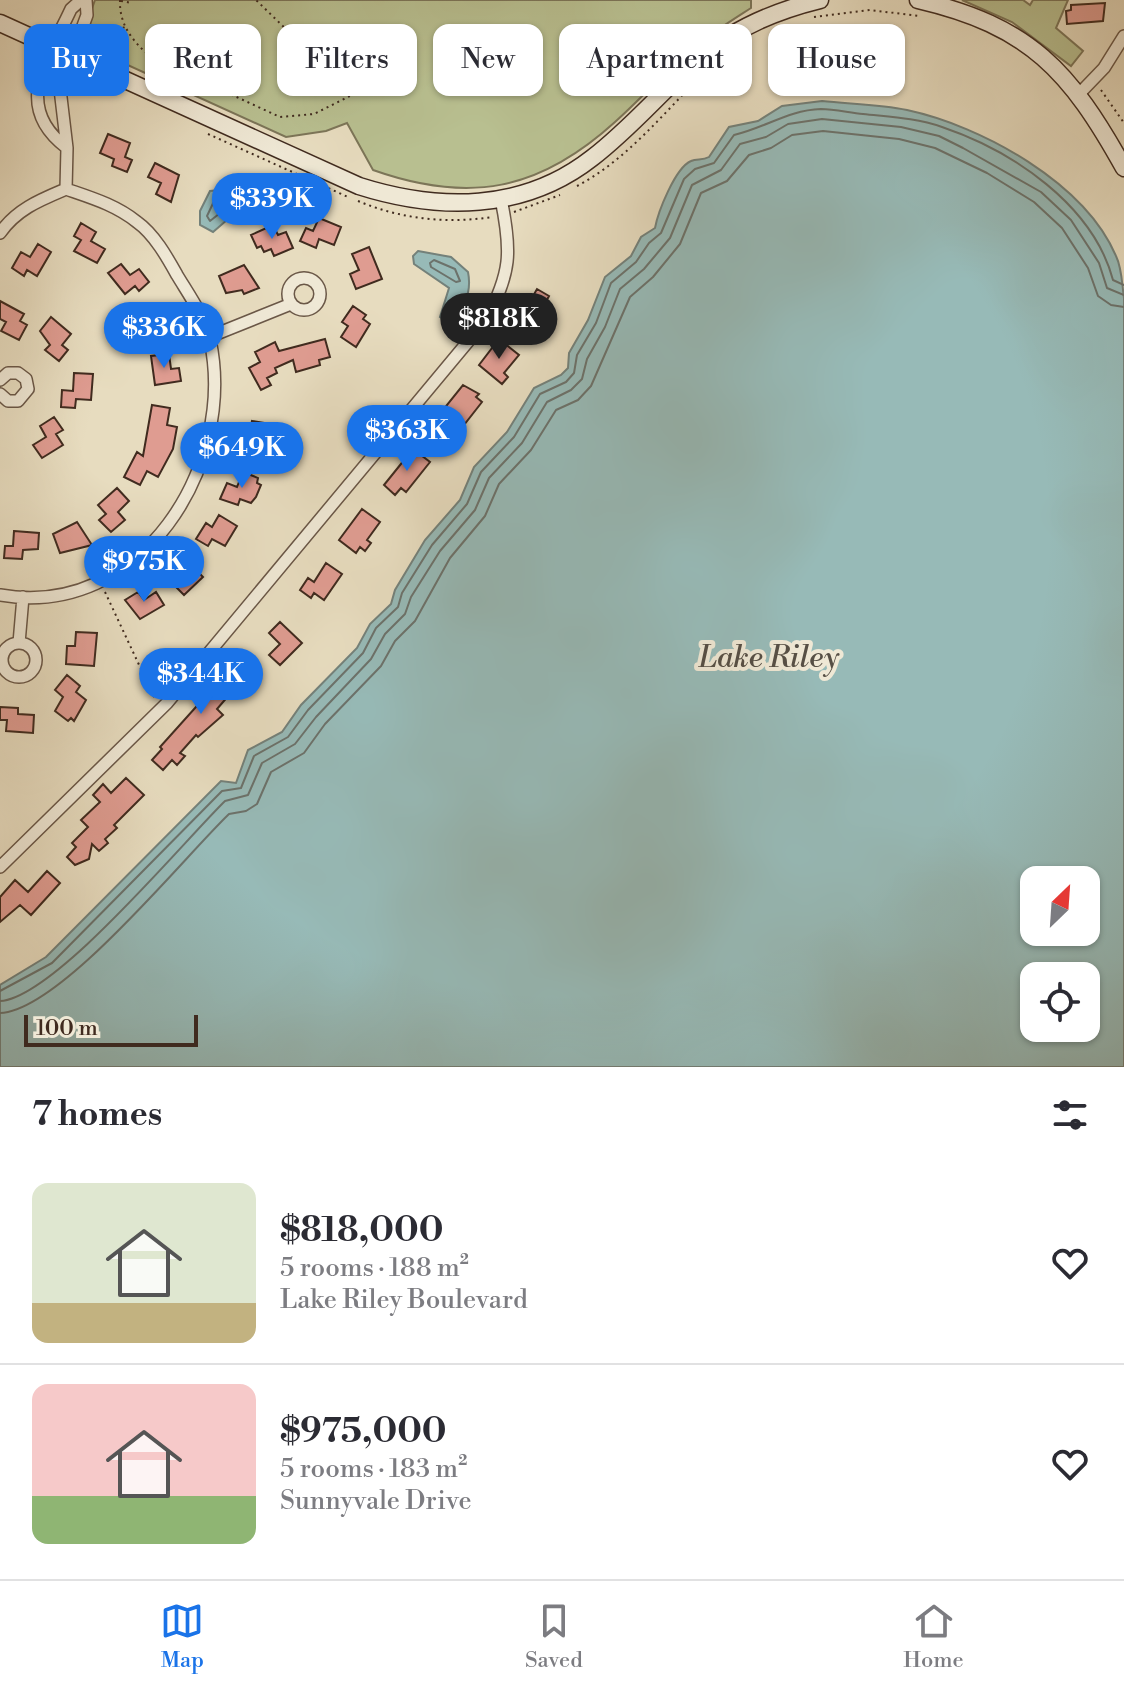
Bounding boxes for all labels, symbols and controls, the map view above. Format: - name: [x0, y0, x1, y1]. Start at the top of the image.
- chip: Buy: [24, 24, 129, 96]
- chip: Rent: [145, 24, 261, 96]
- chip: Filters: [277, 24, 417, 96]
- chip: New: [433, 24, 543, 96]
- chip: Apartment: [559, 24, 752, 96]
- chip: House: [768, 24, 905, 96]
- pin: $339K: [216, 173, 328, 241]
- text: $339K: [230, 183, 314, 215]
- pin: $818K: [443, 293, 555, 361]
- pin: $336K: [108, 302, 220, 370]
- text: $818K: [458, 303, 540, 335]
- text: $336K: [122, 312, 206, 344]
- pin: $363K: [351, 405, 463, 473]
- text: $363K: [365, 415, 449, 447]
- pin: $649K: [186, 422, 298, 490]
- text: $649K: [198, 432, 286, 464]
- pin: $975K: [88, 536, 200, 604]
- text: $975K: [102, 546, 186, 578]
- water label: Lake Riley: [698, 639, 840, 677]
- pin: $344K: [145, 648, 257, 716]
- text: $344K: [157, 658, 245, 690]
- north arrow: [1020, 866, 1100, 946]
- map controls: [1020, 866, 1100, 1042]
- button: locate: [1020, 962, 1100, 1042]
- scale bar: [24, 1011, 198, 1047]
- text: 100 m: [36, 1015, 98, 1042]
- icon: filters: [1048, 1093, 1092, 1137]
- text: 7 homes: [32, 1094, 162, 1136]
- text: $818,000: [280, 1210, 443, 1252]
- icon: home: [96, 1215, 192, 1311]
- icon: heart: [1048, 1241, 1092, 1285]
- text: 5 rooms · 188 m²: [280, 1252, 469, 1284]
- text: Lake Riley Boulevard: [280, 1284, 528, 1316]
- text: $975,000: [280, 1411, 447, 1453]
- icon: home: [96, 1416, 192, 1512]
- icon: heart: [1048, 1442, 1092, 1486]
- text: 5 rooms · 183 m²: [280, 1453, 467, 1485]
- text: Sunnyvale Drive: [280, 1485, 472, 1517]
- tab: Map: [160, 1599, 204, 1674]
- tab: Saved: [525, 1599, 583, 1674]
- tab: Home: [903, 1599, 964, 1674]

